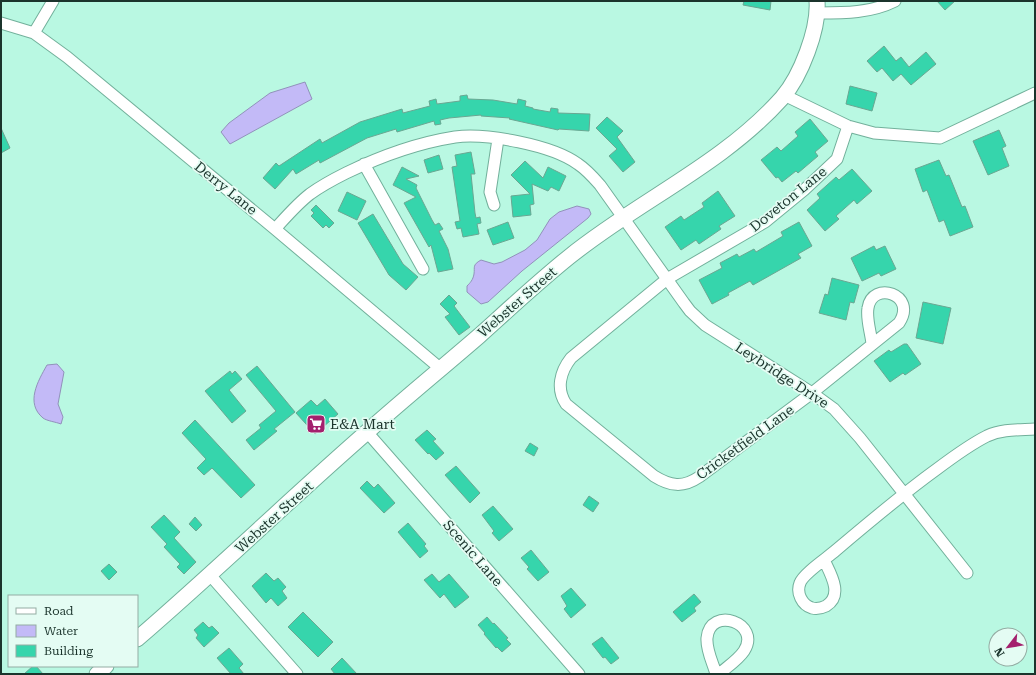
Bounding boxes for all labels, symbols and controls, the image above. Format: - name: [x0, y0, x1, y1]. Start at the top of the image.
- street label: Derry Lane: [192, 158, 261, 218]
- street label: Doveton Lane: [746, 163, 830, 235]
- street label: Webster Street: [474, 263, 560, 341]
- street label: Leybridge Drive: [732, 339, 832, 411]
- street label: Cricketfield Lane: [693, 401, 797, 483]
- supermarket icon: E&A Mart: [305, 413, 327, 435]
- place label: E&A Mart: [330, 416, 395, 432]
- street label: Webster Street: [232, 478, 316, 556]
- street label: Scenic Lane: [440, 517, 506, 590]
- legend: [8, 595, 138, 667]
- text: Road: [44, 604, 74, 618]
- text: Water: [44, 624, 78, 638]
- north arrow: [988, 627, 1028, 667]
- text: Building: [44, 644, 93, 658]
- text: N: [992, 644, 1008, 659]

